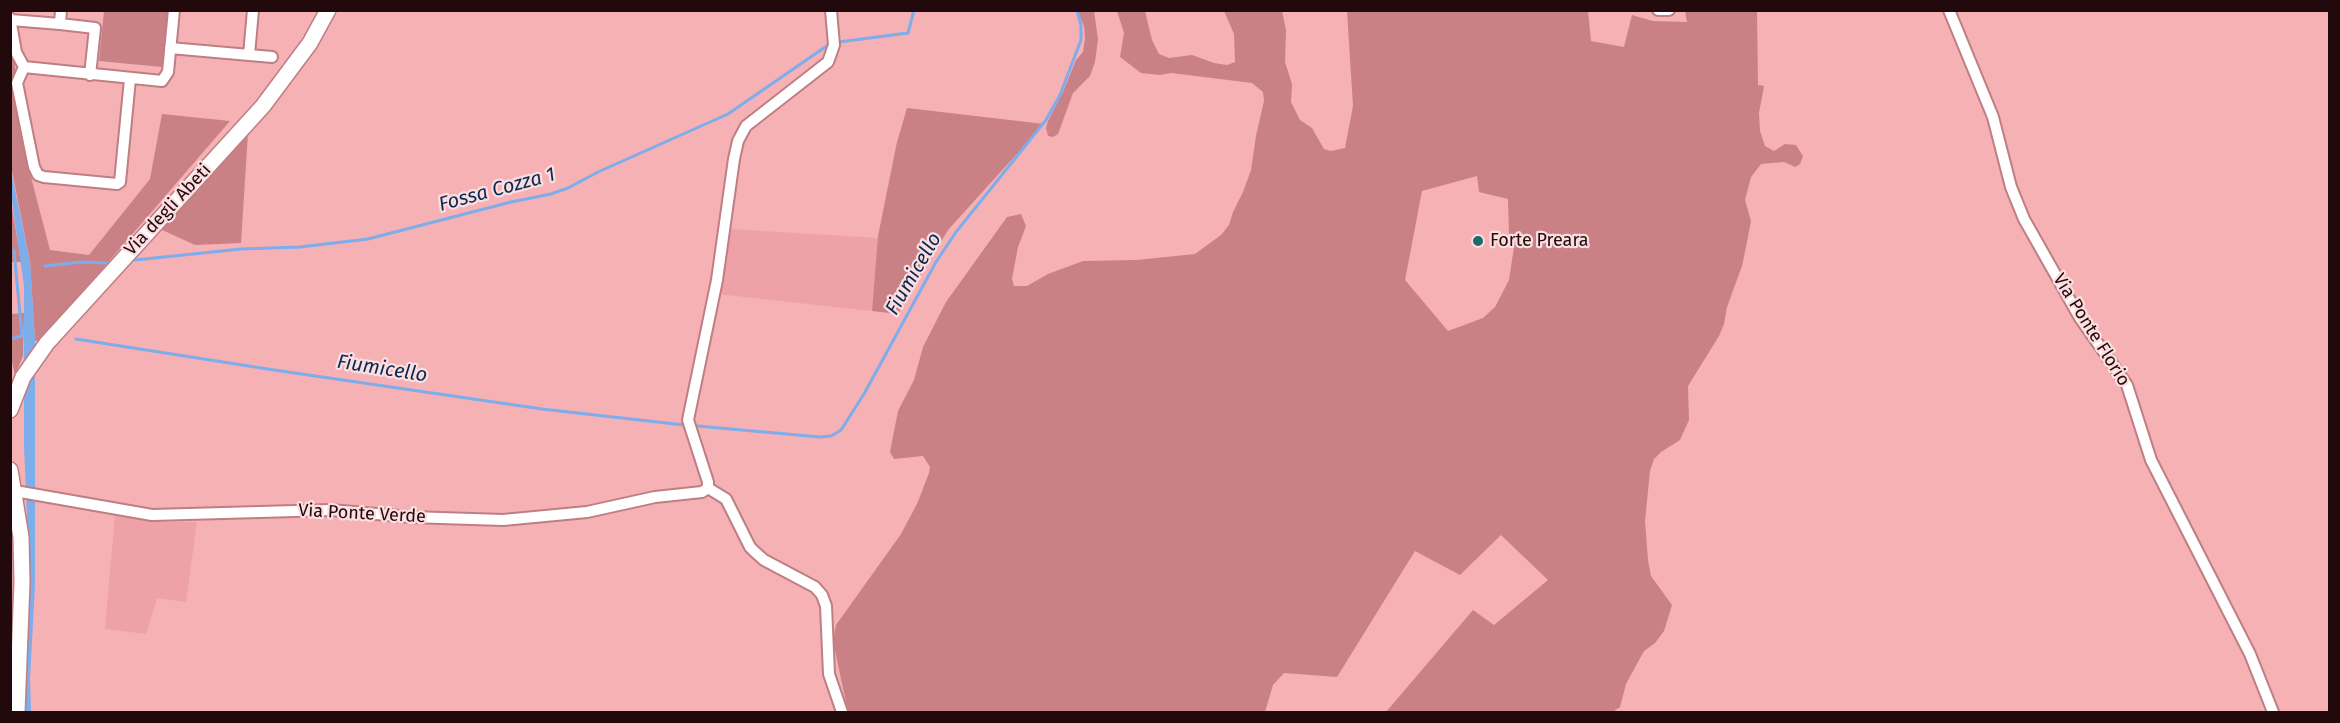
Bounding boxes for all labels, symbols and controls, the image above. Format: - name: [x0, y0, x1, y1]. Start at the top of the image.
- street label: Via degli Abeti: [120, 160, 216, 260]
- water label: Fossa Cozza 1: [436, 163, 558, 217]
- water label: Fiumicello: [881, 229, 947, 319]
- place label: Forte Preara: [1490, 230, 1589, 252]
- marker: Forte Preara: [1471, 234, 1485, 248]
- street label: Via Ponte Florio: [2048, 270, 2134, 390]
- water label: Fiumicello: [335, 350, 429, 388]
- street label: Via Ponte Verde: [298, 500, 426, 528]

